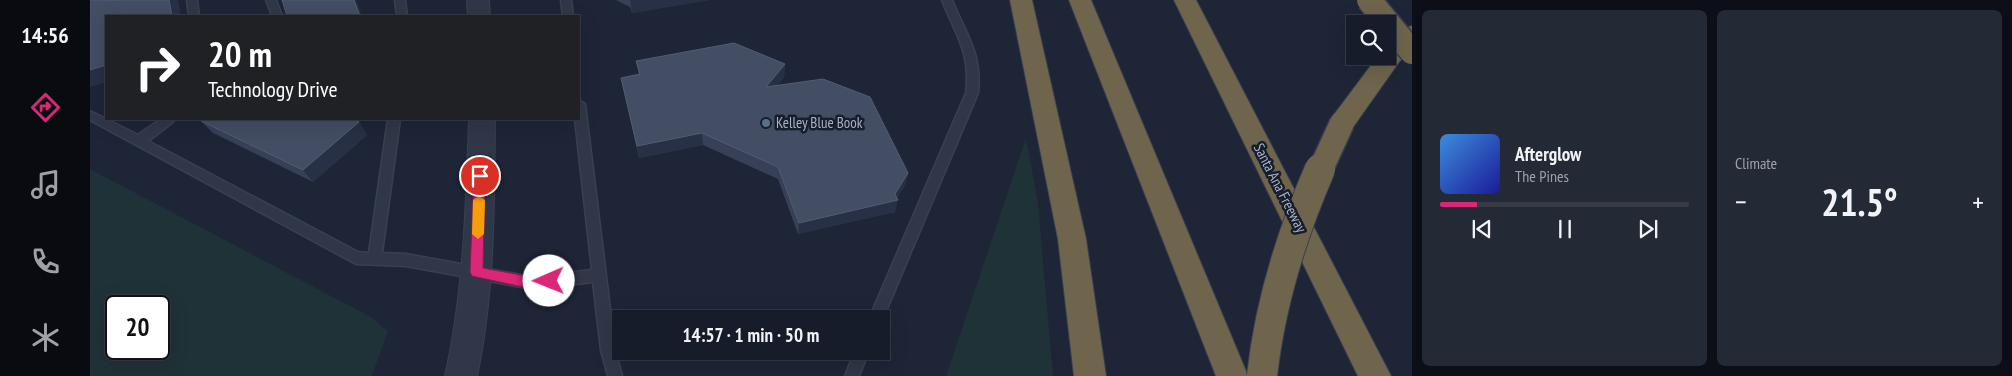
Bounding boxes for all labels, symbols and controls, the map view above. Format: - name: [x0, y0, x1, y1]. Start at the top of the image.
- map controls: [1346, 15, 1396, 65]
- button: search: [1346, 15, 1396, 65]
- text: 14:56: [21, 21, 69, 49]
- text: 20 m: [208, 31, 272, 77]
- icon: right: [125, 35, 190, 100]
- text: Technology Drive: [208, 75, 338, 103]
- icon: directions: [28, 90, 63, 125]
- place label: Kelley Blue Book: [776, 113, 863, 132]
- marker: Kelley Blue Book: [760, 117, 772, 129]
- street label: Santa Ana Freeway: [1250, 140, 1311, 236]
- text: Afterglow: [1515, 142, 1581, 166]
- text: Climate: [1735, 153, 1777, 173]
- pin: [459, 155, 501, 197]
- icon: arrive: [466, 162, 494, 190]
- text: The Pines: [1515, 166, 1569, 186]
- icon: music: [28, 167, 63, 202]
- text: 21.5°: [1821, 177, 1898, 226]
- text: −: [1735, 183, 1747, 220]
- text: +: [1972, 183, 1984, 220]
- icon: previous: [1468, 215, 1496, 243]
- icon: pause: [1551, 215, 1579, 243]
- icon: next: [1634, 215, 1662, 243]
- icon: phone: [28, 244, 63, 279]
- position arrow: [522, 254, 574, 306]
- speed limit sign: 20: [105, 295, 170, 360]
- icon: climate: [28, 320, 63, 355]
- text: 14:57 · 1 min · 50 m: [683, 323, 819, 347]

